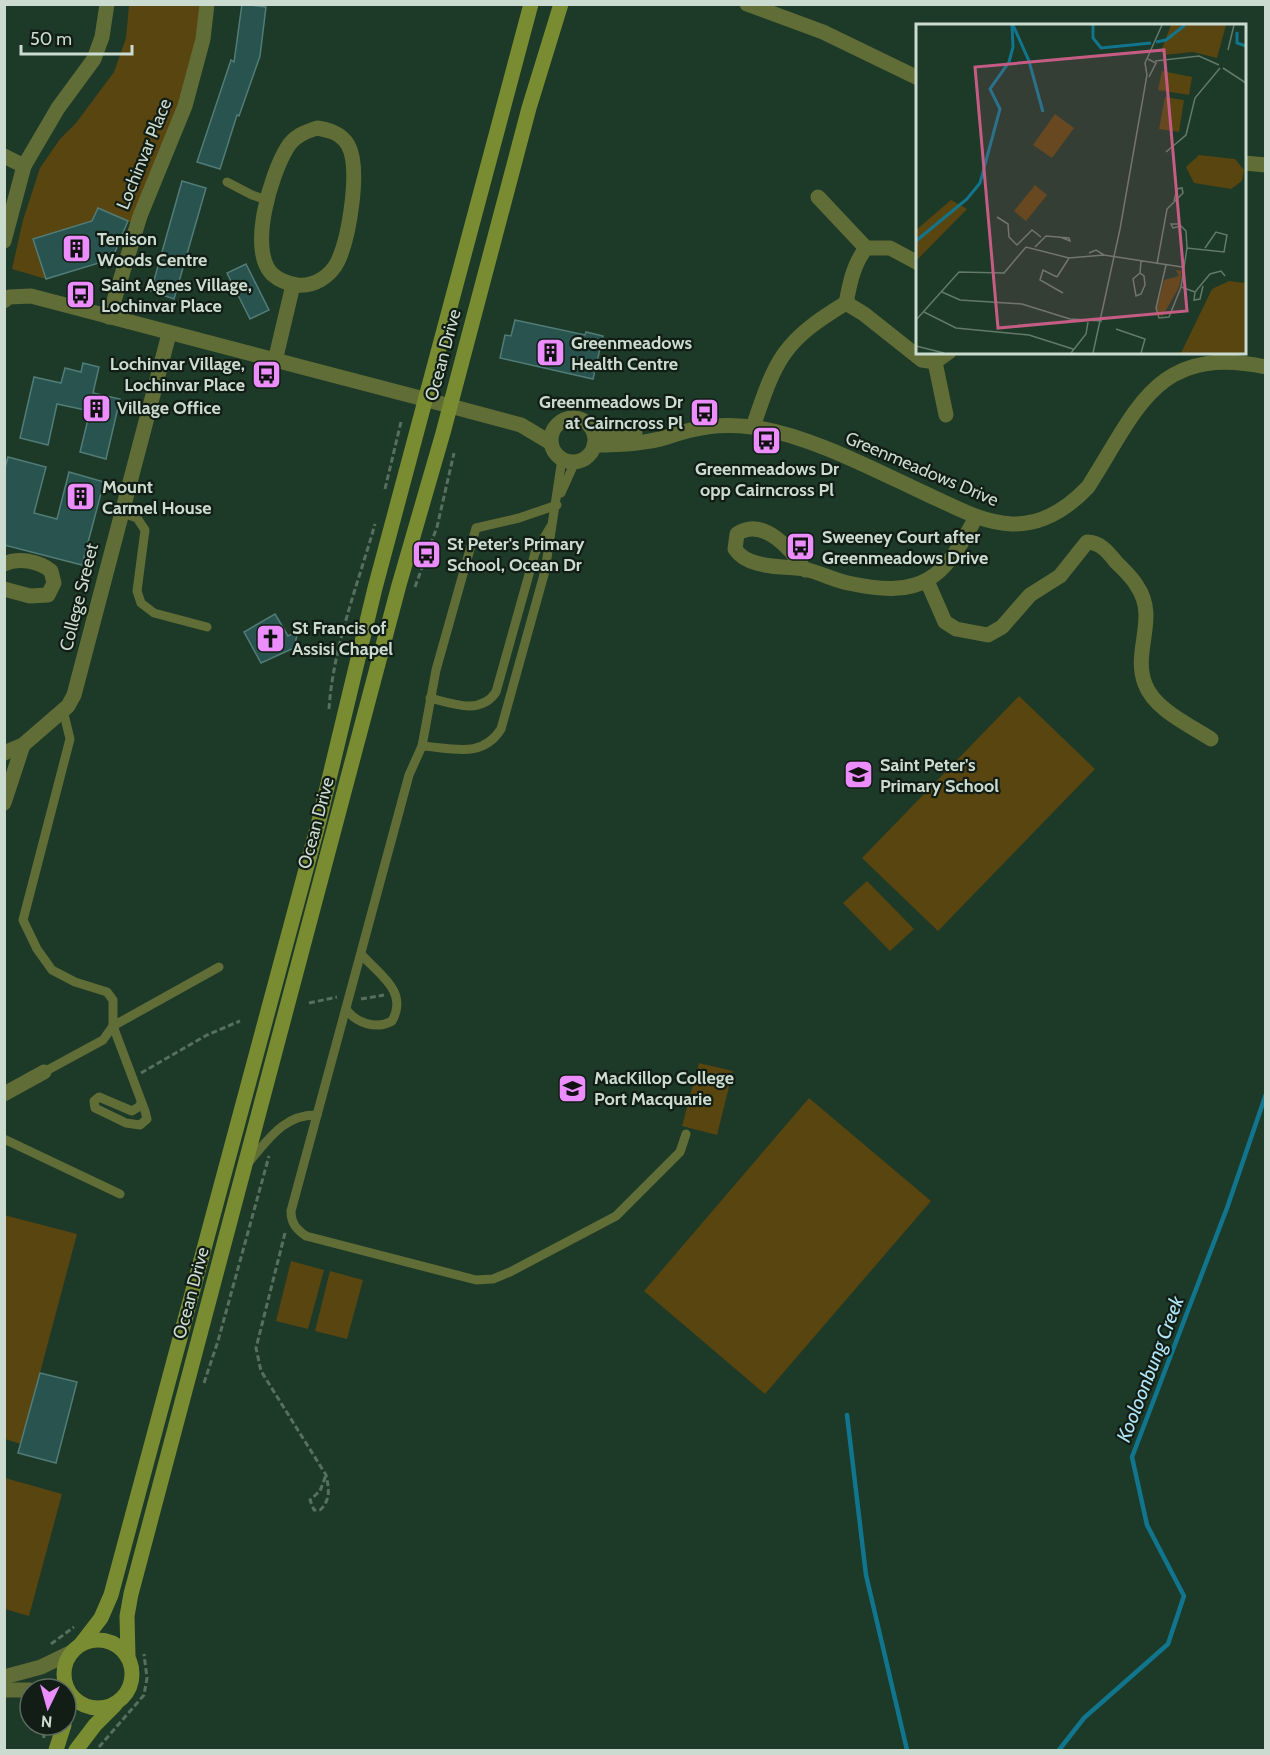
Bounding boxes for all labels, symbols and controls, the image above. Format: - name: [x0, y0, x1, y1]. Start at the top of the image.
- scale bar: [21, 18, 132, 56]
- inset map: [916, 24, 1246, 354]
- text: 50 m: [30, 28, 72, 50]
- street label: Lochinvar Place: [112, 95, 176, 213]
- place label: Tenison Woods Centre: [97, 228, 207, 271]
- building icon: Tenison Woods Centre: [60, 233, 92, 265]
- place label: Saint Agnes Village, Lochinvar Place: [101, 274, 252, 317]
- bus stop icon: Saint Agnes Village, Lochinvar Place: [64, 279, 96, 311]
- street label: Ocean Drive: [420, 307, 466, 403]
- place label: Greenmeadows Health Centre: [571, 332, 692, 375]
- building icon: Greenmeadows Health Centre: [534, 337, 566, 369]
- place label: Lochinvar Village, Lochinvar Place: [110, 353, 245, 396]
- bus stop icon: Lochinvar Village, Lochinvar Place: [250, 358, 282, 390]
- place label: Greenmeadows Dr at Cairncross Pl: [539, 391, 683, 434]
- building icon: Village Office: [80, 392, 112, 424]
- bus stop icon: Greenmeadows Dr at Cairncross Pl: [688, 396, 720, 428]
- place label: Village Office: [117, 397, 221, 419]
- bus stop icon: Greenmeadows Dr opp Cairncross Pl: [751, 424, 783, 456]
- street label: Greenmeadows Drive: [842, 427, 1002, 511]
- place label: Greenmeadows Dr opp Cairncross Pl: [695, 458, 839, 501]
- place label: Mount Carmel House: [102, 476, 212, 519]
- building icon: Mount Carmel House: [65, 481, 97, 513]
- place label: Sweeney Court after Greenmeadows Drive: [822, 526, 988, 569]
- bus stop icon: Sweeney Court after Greenmeadows Drive: [785, 531, 817, 563]
- place label: St Peter's Primary School, Ocean Dr: [447, 533, 585, 576]
- bus stop icon: St Peter's Primary School, Ocean Dr: [410, 538, 442, 570]
- street label: College Sreeet: [55, 541, 103, 653]
- place label: St Francis of Assisi Chapel: [292, 617, 393, 660]
- church icon: St Francis of Assisi Chapel: [255, 622, 287, 654]
- place label: Saint Peter's Primary School: [880, 754, 999, 797]
- school or university icon: Saint Peter's Primary School: [843, 759, 875, 791]
- street label: Ocean Drive: [293, 775, 339, 871]
- place label: MacKillop College Port Macquarie: [594, 1067, 734, 1110]
- school or university icon: MacKillop College Port Macquarie: [557, 1072, 589, 1104]
- street label: Ocean Drive: [168, 1245, 214, 1341]
- water label: Kooloonbung Creek: [1111, 1291, 1189, 1445]
- north arrow: [18, 1677, 78, 1737]
- text: N: [40, 1711, 53, 1731]

